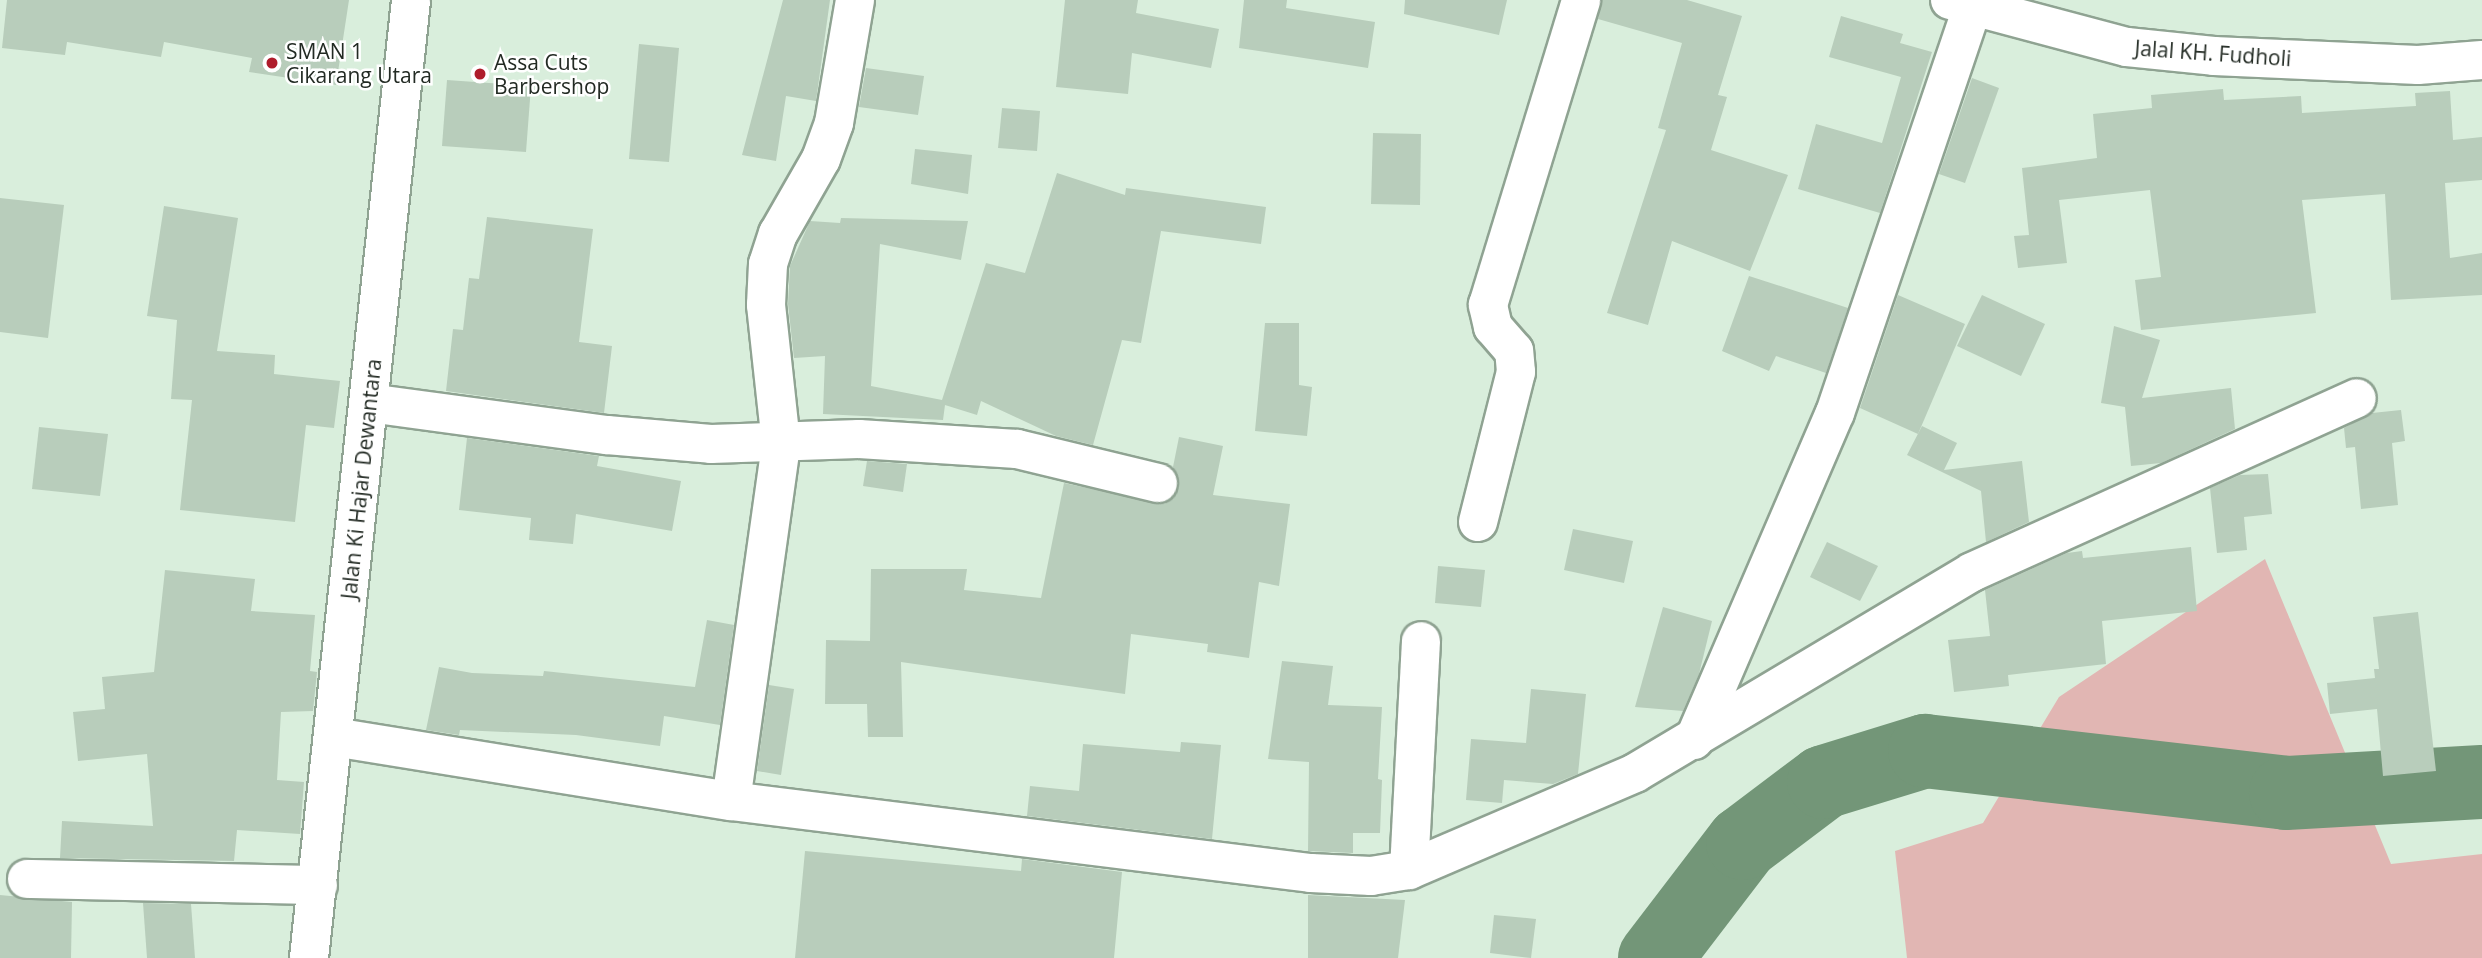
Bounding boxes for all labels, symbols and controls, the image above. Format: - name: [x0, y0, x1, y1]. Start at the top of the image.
- street label: Jalal KH. Fudholi: [2134, 35, 2292, 71]
- place label: SMAN 1 Cikarang Utara: [286, 38, 432, 88]
- place label: Assa Cuts Barbershop: [494, 49, 609, 99]
- marker: SMAN 1 Cikarang Utara: [264, 55, 280, 71]
- marker: Assa Cuts Barbershop: [472, 66, 488, 82]
- street label: Jalan Ki Hajar Dewantara: [336, 358, 386, 600]

